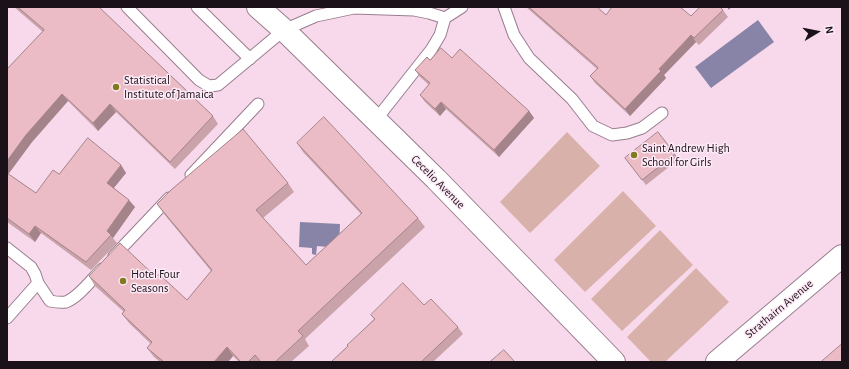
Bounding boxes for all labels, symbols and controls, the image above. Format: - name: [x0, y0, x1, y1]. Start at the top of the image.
- north arrow: [797, 12, 837, 52]
- text: N: [823, 25, 835, 35]
- place label: Statistical Institute of Jamaica: [124, 73, 214, 101]
- marker: Statistical Institute of Jamaica: [111, 82, 121, 92]
- place label: Saint Andrew High School for Girls: [642, 141, 730, 169]
- marker: Saint Andrew High School for Girls: [629, 150, 639, 160]
- street label: Cecelio Avenue: [408, 152, 468, 212]
- place label: Hotel Four Seasons: [131, 267, 180, 295]
- marker: Hotel Four Seasons: [118, 276, 128, 286]
- street label: Strathairn Avenue: [742, 276, 816, 342]

